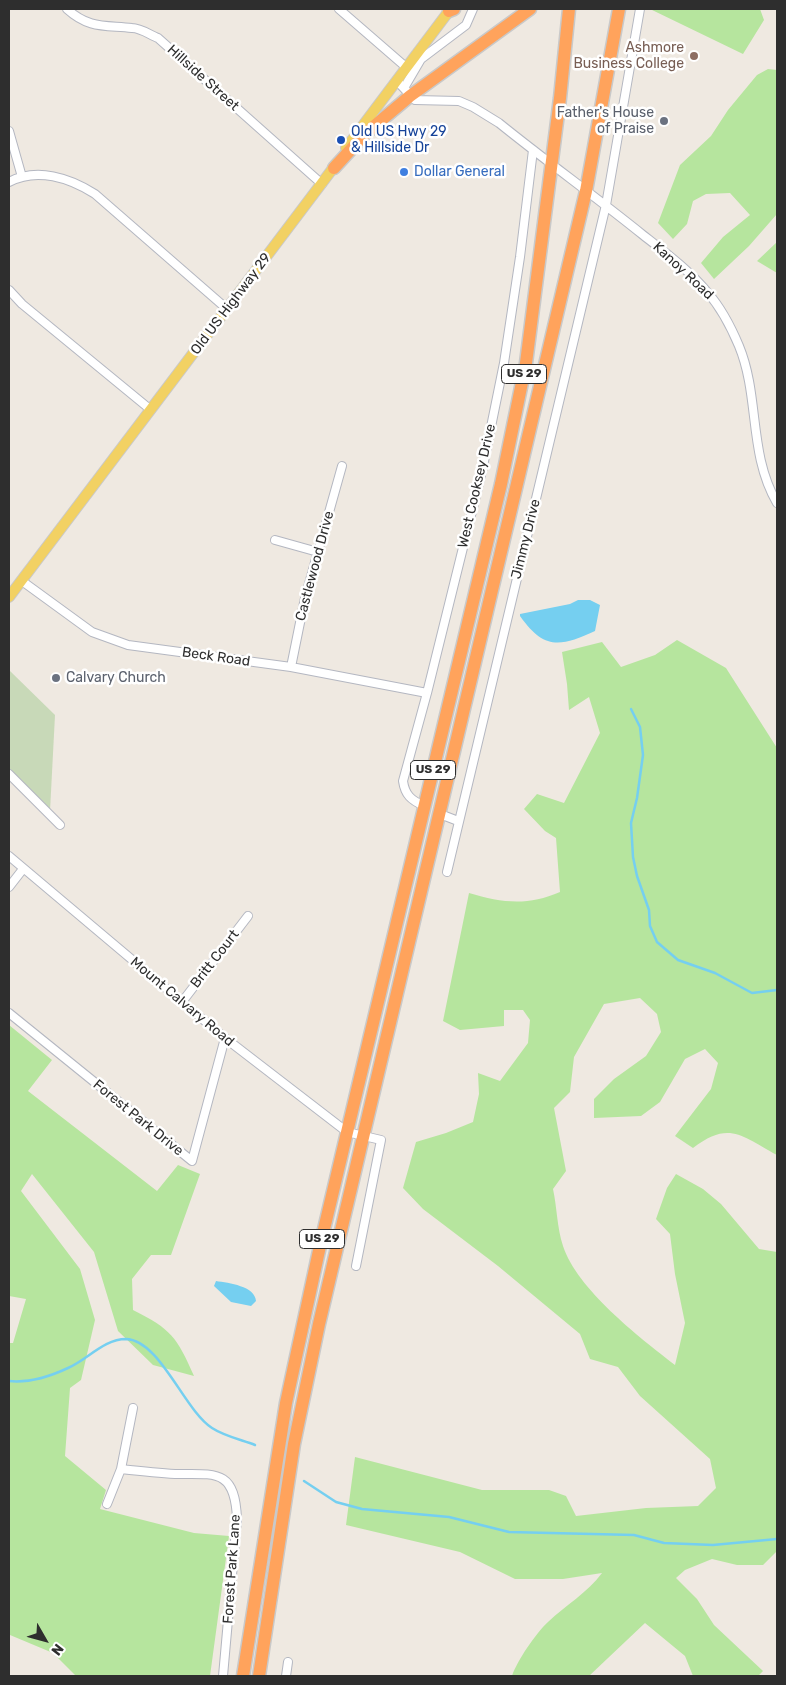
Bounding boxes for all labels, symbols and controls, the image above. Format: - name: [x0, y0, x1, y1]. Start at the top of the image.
- place label: Ashmore Business College: [573, 40, 684, 72]
- street label: Hillside Street: [164, 41, 242, 115]
- marker: Ashmore Business College: [688, 50, 700, 62]
- place label: Father's House of Praise: [557, 105, 654, 138]
- marker: Father's House of Praise: [658, 115, 670, 127]
- place label: Old US Hwy 29 & Hillside Dr: [351, 124, 446, 156]
- marker: Old US Hwy 29 & Hillside Dr: [335, 134, 347, 146]
- place label: Dollar General: [414, 164, 505, 180]
- marker: Dollar General: [398, 166, 410, 178]
- street label: Kanoy Road: [649, 239, 717, 303]
- street label: Old US Highway 29: [187, 250, 275, 358]
- road number: US 29: [502, 364, 546, 384]
- street label: West Cooksey Drive: [455, 422, 499, 550]
- street label: Jimmy Drive: [508, 497, 544, 581]
- street label: Castlewood Drive: [292, 509, 338, 623]
- street label: Beck Road: [181, 644, 251, 670]
- place label: Calvary Church: [66, 670, 166, 686]
- marker: Calvary Church: [50, 672, 62, 684]
- road number: US 29: [410, 760, 456, 780]
- street label: Britt Court: [187, 927, 243, 991]
- street label: Mount Calvary Road: [127, 954, 237, 1050]
- street label: Forest Park Drive: [89, 1076, 187, 1160]
- road number: US 29: [300, 1230, 344, 1248]
- street label: Forest Park Lane: [220, 1514, 244, 1624]
- north arrow: [20, 1615, 70, 1665]
- text: N: [47, 1640, 67, 1659]

